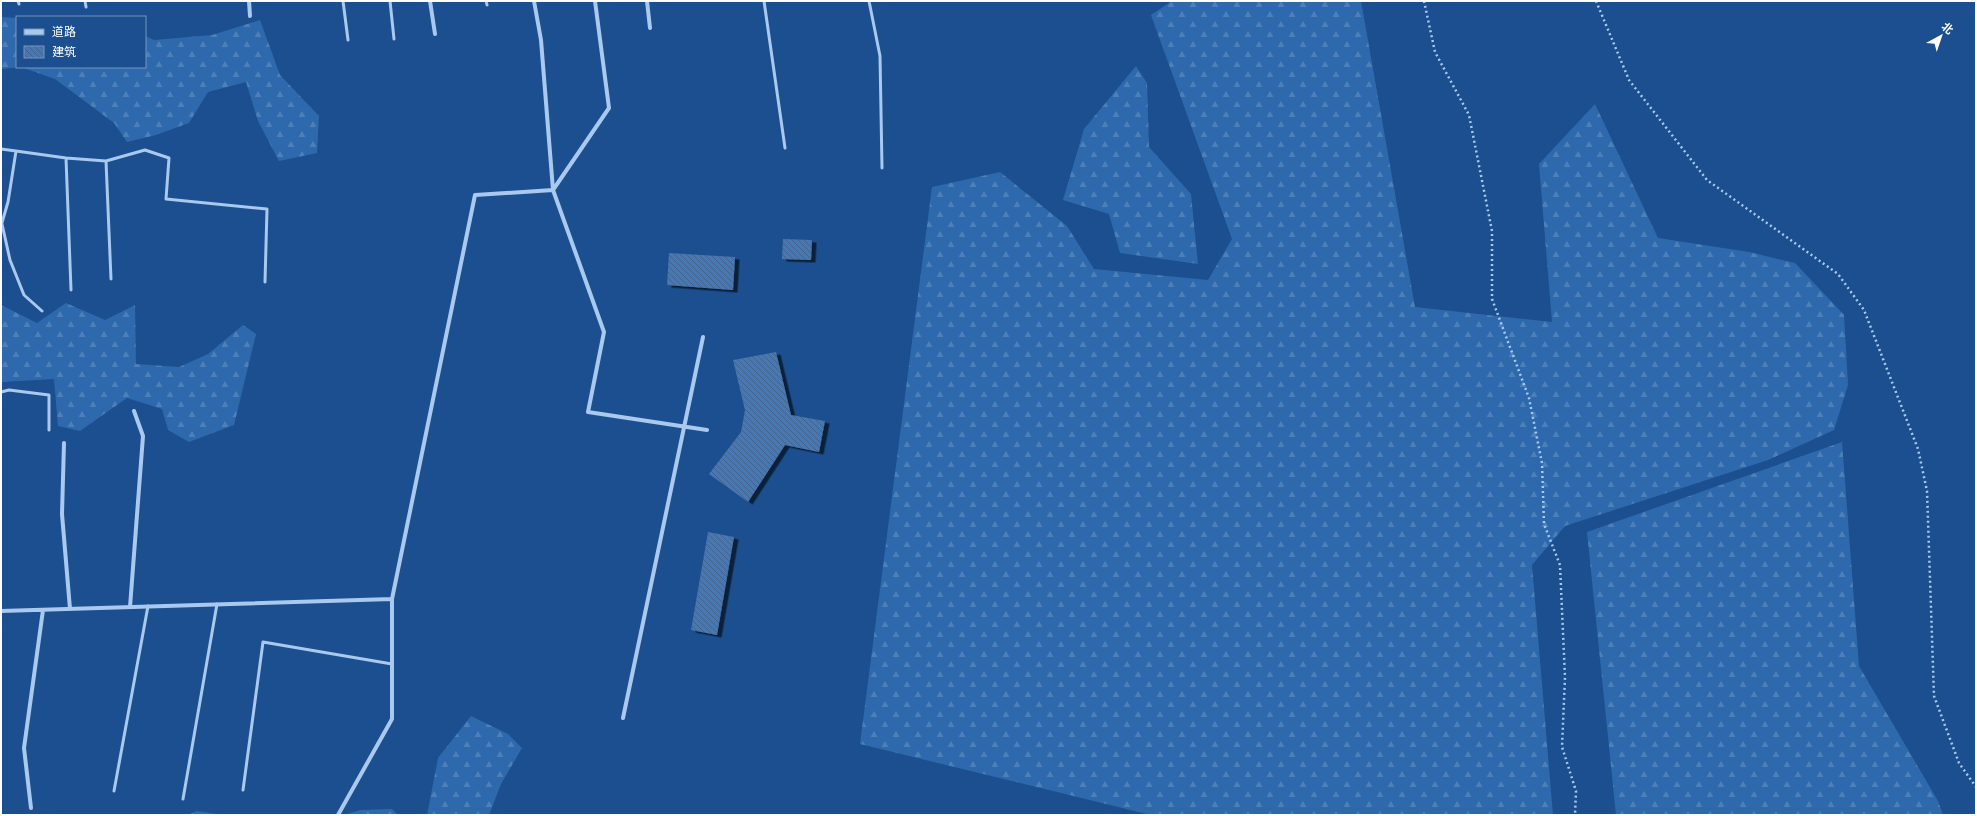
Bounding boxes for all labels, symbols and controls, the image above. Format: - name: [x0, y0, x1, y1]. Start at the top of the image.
- legend: [16, 16, 146, 68]
- north arrow: [1921, 16, 1961, 56]
- text: 北: [1939, 20, 1955, 37]
- text: 道路: [52, 25, 76, 39]
- text: 建筑: [52, 45, 76, 59]

